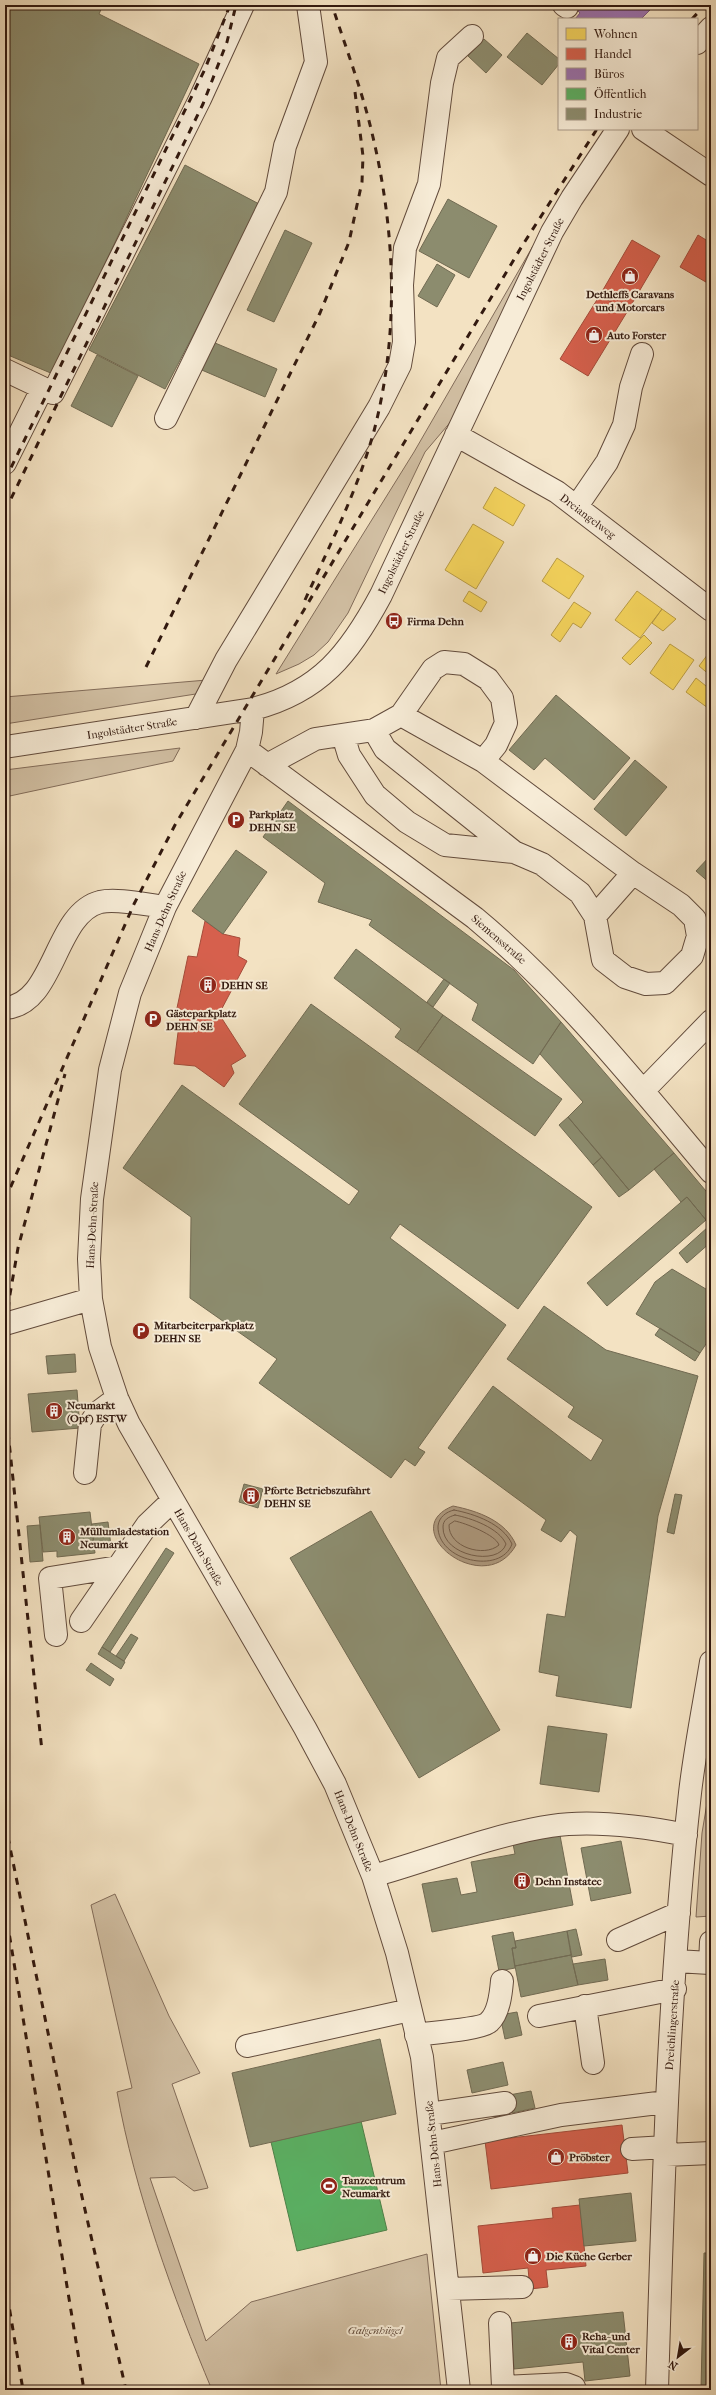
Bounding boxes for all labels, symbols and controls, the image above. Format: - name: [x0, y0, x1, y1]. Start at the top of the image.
- legend: [558, 18, 698, 130]
- text: Wohnen: [593, 27, 638, 41]
- text: Handel: [594, 47, 632, 61]
- text: Büros: [594, 67, 625, 81]
- text: Öffentlich: [594, 86, 647, 101]
- text: Industrie: [594, 107, 642, 121]
- street label: Ingolstädter Straße: [514, 215, 567, 303]
- shop icon: Dethleffs Caravans und Motorcars: [620, 266, 640, 286]
- place label: Dethleffs Caravans und Motorcars: [585, 288, 674, 314]
- shop icon: Auto Forster: [584, 325, 604, 345]
- place label: Auto Forster: [606, 329, 667, 342]
- street label: Dreiangelweg: [557, 491, 618, 542]
- street label: Ingolstädter Straße: [376, 508, 428, 596]
- bus stop icon: Firma Dehn: [384, 611, 404, 631]
- place label: Firma Dehn: [406, 615, 464, 628]
- street label: Ingolstädter Straße: [86, 715, 179, 742]
- place label: Parkplatz DEHN SE: [248, 808, 296, 834]
- parking icon: Parkplatz DEHN SE: [226, 810, 246, 830]
- street label: Hans-Dehn-Straße: [142, 868, 189, 954]
- street label: Siemensstraße: [469, 912, 529, 967]
- building icon: DEHN SE: [198, 975, 218, 995]
- place label: DEHN SE: [220, 979, 268, 992]
- place label: Gästeparkplatz DEHN SE: [165, 1007, 237, 1033]
- parking icon: Gästeparkplatz DEHN SE: [143, 1009, 163, 1029]
- street label: Hans-Dehn-Straße: [84, 1181, 101, 1269]
- place label: Mitarbeiterparkplatz DEHN SE: [153, 1319, 254, 1345]
- parking icon: Mitarbeiterparkplatz DEHN SE: [131, 1321, 151, 1341]
- place label: Neumarkt (Opf) ESTW: [67, 1399, 128, 1425]
- building icon: Neumarkt (Opf) ESTW: [44, 1401, 64, 1421]
- place label: Pforte Betriebszufahrt DEHN SE: [263, 1484, 371, 1510]
- building icon: Pforte Betriebszufahrt DEHN SE: [241, 1486, 261, 1506]
- street label: Hans-Dehn-Straße: [171, 1506, 226, 1589]
- place label: Müllumladestation Neumarkt: [79, 1525, 170, 1551]
- building icon: Müllumladestation Neumarkt: [57, 1527, 77, 1547]
- street label: Hans-Dehn-Straße: [331, 1788, 376, 1875]
- building icon: Dehn Instatec: [512, 1871, 532, 1891]
- place label: Dehn Instatec: [534, 1875, 602, 1888]
- street label: Dreichlingerstraße: [663, 1979, 682, 2071]
- street label: Hans-Dehn-Straße: [422, 2099, 445, 2188]
- shop icon: Pröbster: [546, 2147, 566, 2167]
- place label: Pröbster: [569, 2151, 610, 2164]
- place label: Tanzcentrum Neumarkt: [341, 2174, 406, 2200]
- sports icon: Tanzcentrum Neumarkt: [319, 2176, 339, 2196]
- shop icon: Die Küche Gerber: [523, 2246, 543, 2266]
- place label: Die Küche Gerber: [545, 2250, 632, 2263]
- park label: Galgenhügel: [348, 2324, 404, 2337]
- place label: Reha- und Vital Center: [581, 2330, 640, 2356]
- building icon: Reha- und Vital Center: [559, 2332, 579, 2352]
- north arrow: [658, 2337, 698, 2377]
- text: N: [666, 2357, 680, 2373]

